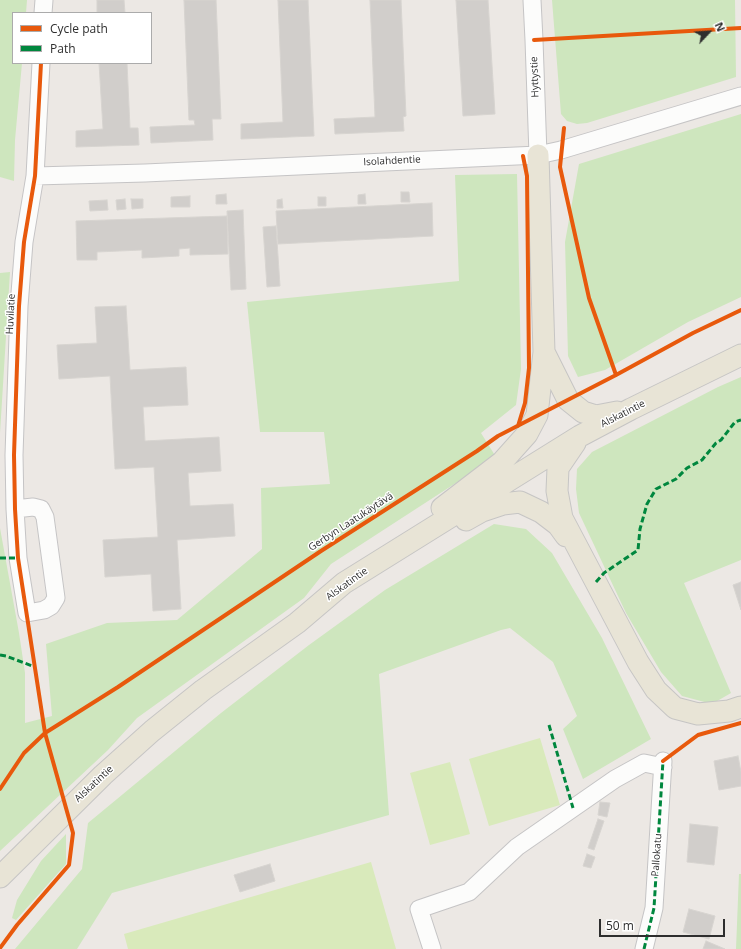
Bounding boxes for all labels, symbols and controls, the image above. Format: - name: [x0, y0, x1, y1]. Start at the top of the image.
- legend: [12, 12, 152, 64]
- north arrow: [689, 12, 729, 52]
- text: N: [712, 19, 729, 34]
- text: Cycle path: [50, 20, 108, 37]
- text: Path: [50, 40, 76, 57]
- street label: Hyttystie: [528, 56, 542, 98]
- street label: Isolahdentie: [363, 154, 421, 168]
- street label: Huvilatie: [4, 293, 18, 335]
- street label: Alskatintie: [599, 398, 647, 430]
- street label: Gerbyn Laatukäytävä: [306, 490, 396, 554]
- street label: Alskatintie: [324, 565, 370, 603]
- street label: Alskatintie: [72, 763, 116, 805]
- street label: Pallokatu: [650, 833, 664, 877]
- scale bar: [601, 911, 727, 937]
- text: 50 m: [606, 917, 634, 934]

